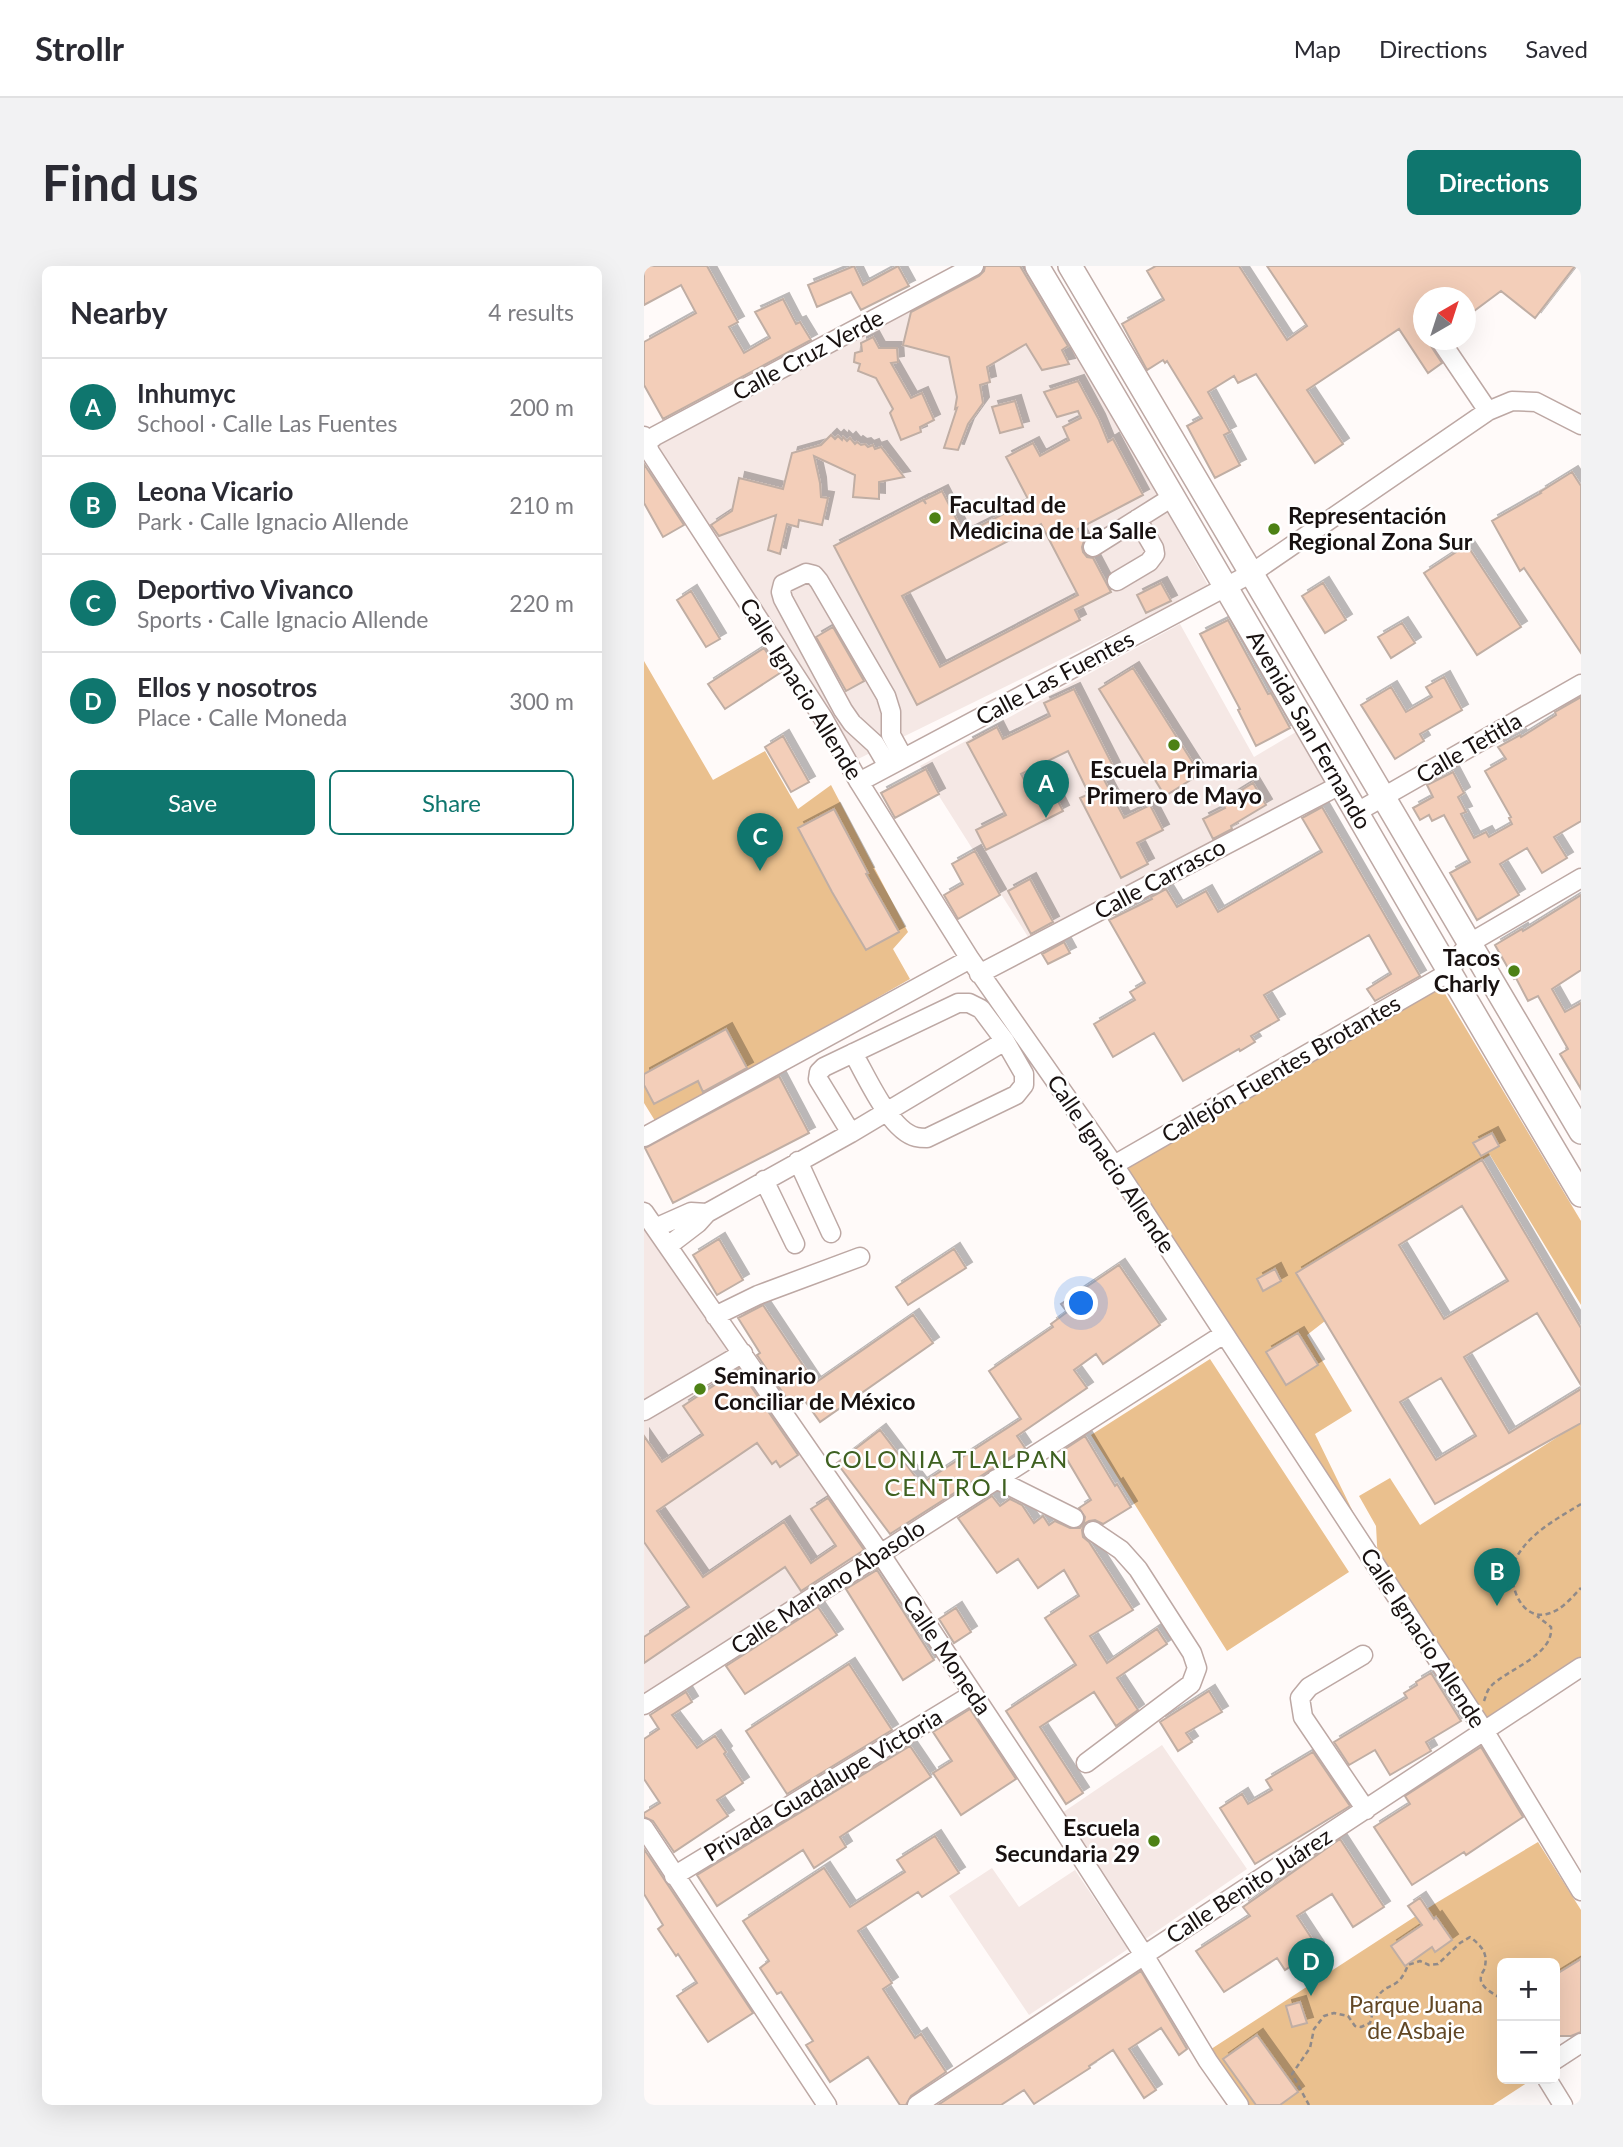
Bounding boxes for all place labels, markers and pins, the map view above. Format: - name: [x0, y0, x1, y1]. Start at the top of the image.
- place label: Facultad de Medicina de La Salle: [949, 490, 1157, 544]
- place label: Representación Regional Zona Sur: [1288, 501, 1473, 555]
- marker: Facultad de Medicina de La Salle: [927, 510, 943, 526]
- marker: Representación Regional Zona Sur: [1266, 521, 1282, 537]
- marker: Escuela Primaria Primero de Mayo: [1166, 737, 1182, 753]
- place label: Escuela Primaria Primero de Mayo: [1086, 755, 1262, 809]
- pin: A: [1023, 760, 1069, 818]
- pin: C: [737, 813, 783, 871]
- place label: Tacos Charly: [1434, 943, 1501, 997]
- marker: Tacos Charly: [1506, 963, 1522, 979]
- place label: Seminario Conciliar de México: [714, 1361, 915, 1415]
- marker: Seminario Conciliar de México: [692, 1381, 708, 1397]
- pin: B: [1474, 1548, 1520, 1606]
- place label: Escuela Secundaria 29: [995, 1813, 1140, 1867]
- marker: Escuela Secundaria 29: [1146, 1833, 1162, 1849]
- pin: D: [1288, 1938, 1334, 1996]

